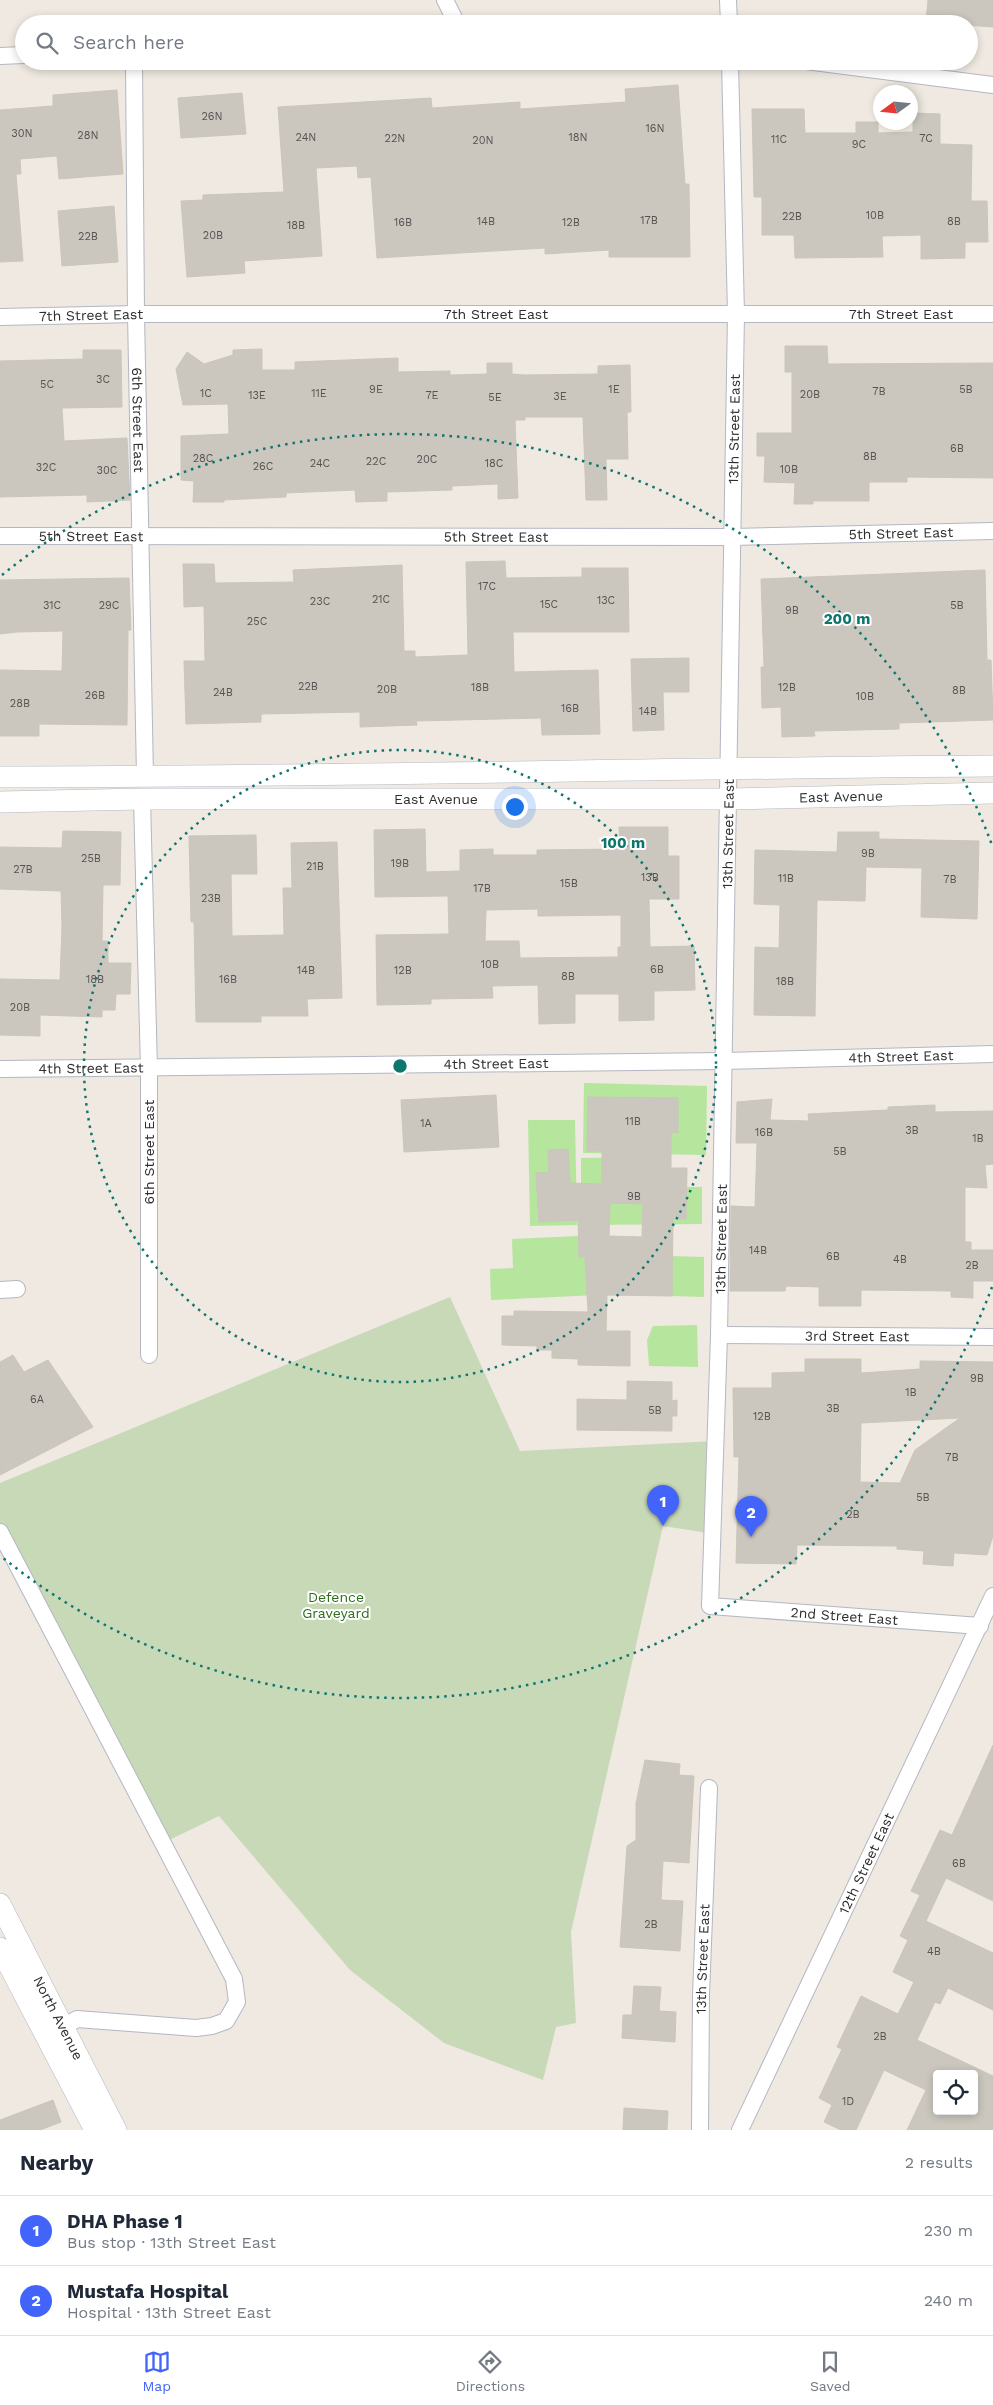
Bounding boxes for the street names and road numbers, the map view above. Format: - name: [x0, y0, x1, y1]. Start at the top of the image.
- street label: 7th Street East: [39, 306, 143, 324]
- street label: 7th Street East: [444, 306, 548, 322]
- street label: 7th Street East: [849, 306, 953, 322]
- street label: 6th Street East: [129, 367, 147, 473]
- street label: 13th Street East: [725, 374, 743, 484]
- street label: 5th Street East: [848, 524, 954, 542]
- street label: 5th Street East: [39, 528, 143, 544]
- street label: 5th Street East: [444, 529, 548, 545]
- street label: 13th Street East: [719, 779, 737, 889]
- street label: East Avenue: [799, 788, 883, 805]
- street label: East Avenue: [394, 791, 478, 807]
- street label: 4th Street East: [848, 1047, 954, 1066]
- street label: 4th Street East: [443, 1055, 549, 1072]
- street label: 4th Street East: [38, 1059, 144, 1077]
- street label: 6th Street East: [141, 1099, 157, 1204]
- street label: 13th Street East: [712, 1184, 730, 1294]
- street label: 3rd Street East: [805, 1328, 909, 1344]
- street label: 2nd Street East: [790, 1604, 899, 1628]
- street label: 12th Street East: [836, 1810, 897, 1917]
- street label: 13th Street East: [693, 1904, 713, 2014]
- street label: North Avenue: [30, 1973, 87, 2063]

